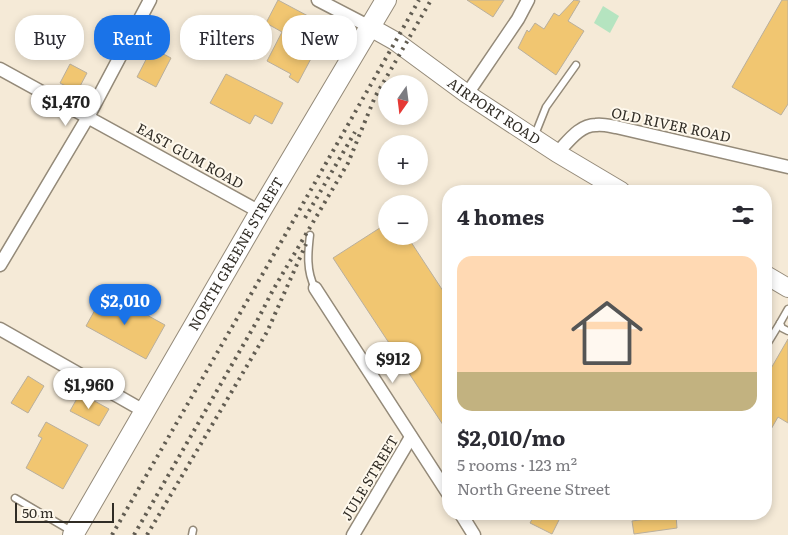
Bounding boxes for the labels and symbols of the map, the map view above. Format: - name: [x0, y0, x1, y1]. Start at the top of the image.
- street label: AIRPORT ROAD: [444, 72, 545, 149]
- north arrow: [378, 75, 428, 125]
- pin: $1,470: [25, 84, 107, 127]
- street label: OLD RIVER ROAD: [610, 102, 733, 147]
- street label: EAST GUM ROAD: [133, 117, 248, 193]
- street label: NORTH GREENE STREET: [183, 173, 288, 334]
- pin: $2,010: [84, 284, 166, 326]
- pin: $912: [363, 342, 423, 384]
- pin: $1,960: [48, 368, 130, 410]
- street label: JULE STREET: [336, 431, 402, 524]
- scale bar: [15, 500, 114, 523]

